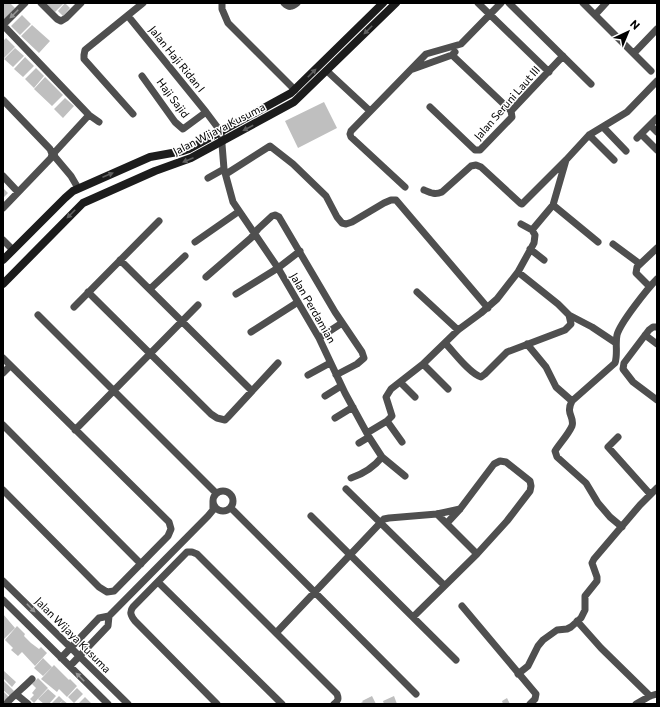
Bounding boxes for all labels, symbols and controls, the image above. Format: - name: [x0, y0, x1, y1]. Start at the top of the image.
- one-way arrow: [9, 9, 19, 19]
- north arrow: [608, 12, 648, 52]
- text: N: [628, 17, 643, 32]
- street label: Jalan Haji Ridan I: [146, 23, 208, 95]
- one-way arrow: [363, 25, 373, 35]
- street label: Jalan Seruni Laut III: [471, 63, 543, 143]
- one-way arrow: [307, 68, 317, 78]
- street label: Haji Sajid: [154, 75, 192, 120]
- street label: Jalan Wijaya Kusuma: [171, 100, 267, 158]
- one-way arrow: [242, 124, 254, 131]
- one-way arrow: [181, 157, 193, 163]
- one-way arrow: [103, 172, 114, 178]
- one-way arrow: [66, 209, 76, 219]
- street label: Jalan Perdamian: [287, 270, 339, 346]
- street label: Jalan Wijaya Kusuma: [32, 594, 114, 676]
- one-way arrow: [26, 603, 36, 613]
- one-way arrow: [75, 672, 85, 681]

